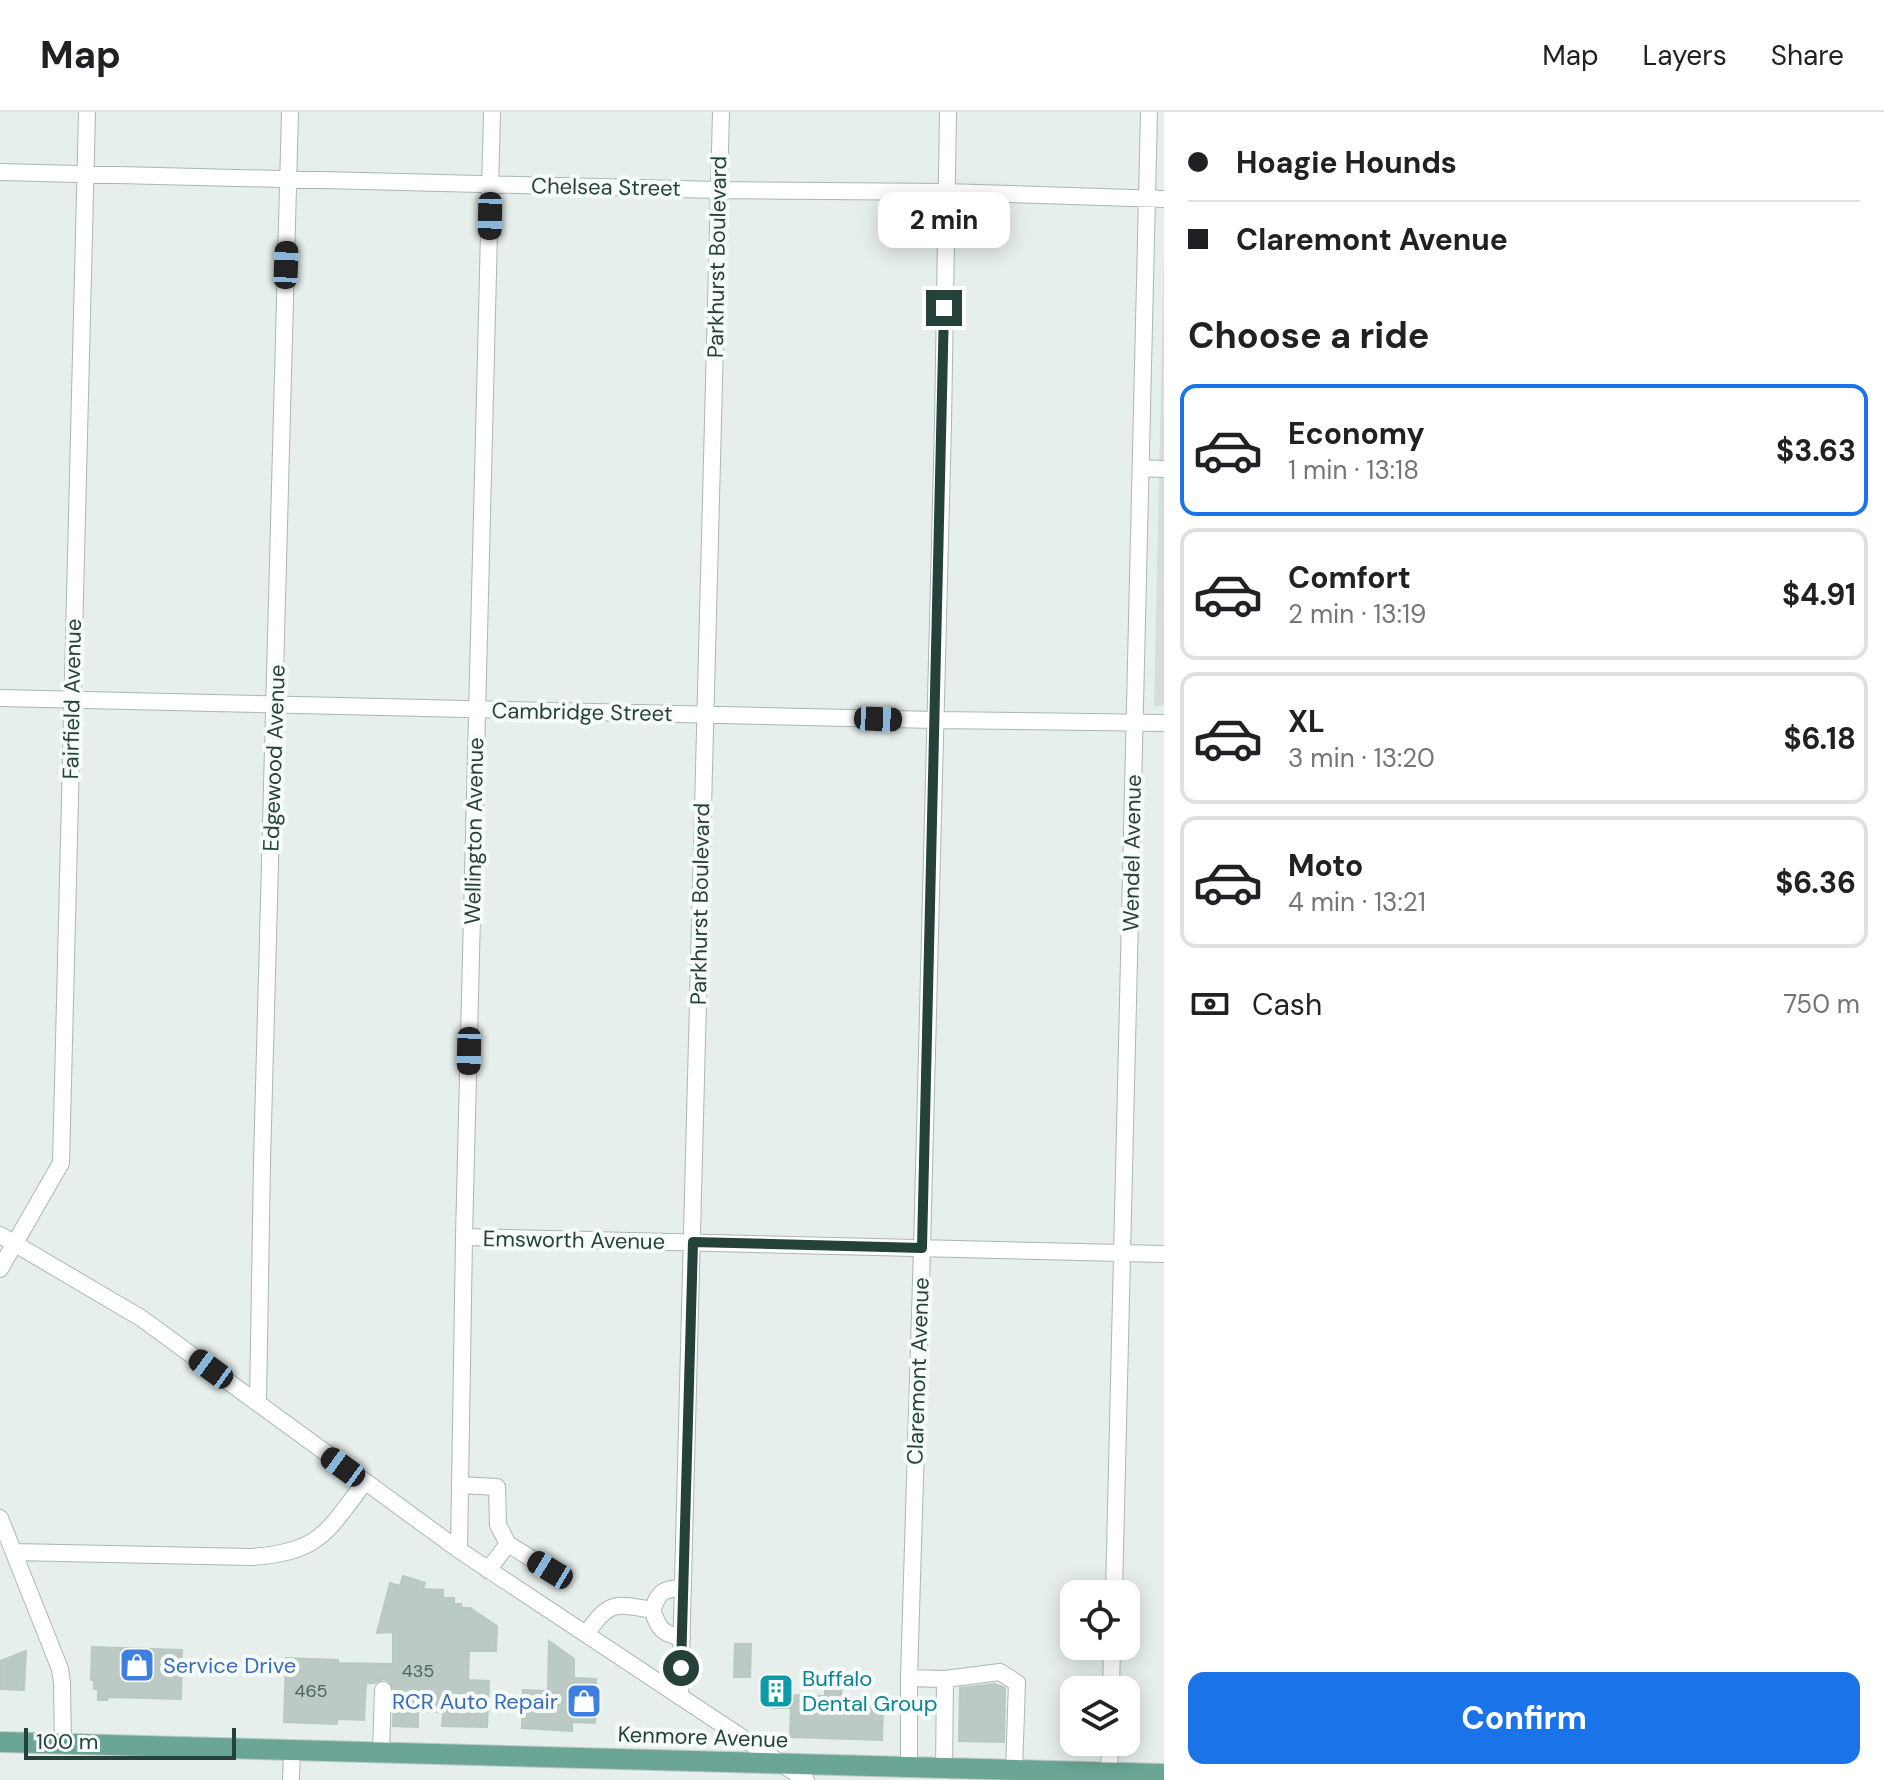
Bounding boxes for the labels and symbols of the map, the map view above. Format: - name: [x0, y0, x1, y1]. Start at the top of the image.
- street label: Parkhurst Boulevard: [701, 156, 733, 358]
- street label: Chelsea Street: [531, 171, 681, 203]
- car: [478, 192, 502, 240]
- callout: 2 min: [878, 192, 1010, 248]
- car: [273, 241, 299, 289]
- route end: [926, 290, 962, 326]
- street label: Fairfield Avenue: [56, 618, 88, 780]
- street label: Edgewood Avenue: [256, 664, 292, 852]
- street label: Cambridge Street: [491, 696, 673, 728]
- car: [854, 706, 902, 732]
- street label: Wellington Avenue: [458, 737, 490, 925]
- street label: Wendel Avenue: [1116, 774, 1148, 932]
- street label: Parkhurst Boulevard: [684, 803, 716, 1005]
- car: [457, 1027, 481, 1075]
- street label: Emsworth Avenue: [483, 1224, 665, 1256]
- street label: Claremont Avenue: [900, 1277, 936, 1465]
- car: [185, 1345, 237, 1393]
- car: [317, 1443, 369, 1491]
- car: [523, 1547, 577, 1593]
- shop icon: Service Drive: [118, 1646, 156, 1684]
- route start: [663, 1650, 699, 1686]
- place label: Service Drive: [163, 1651, 296, 1680]
- house number: 435: [402, 1659, 434, 1683]
- place label: Buffalo Dental Group: [802, 1664, 937, 1718]
- building icon: Buffalo Dental Group: [757, 1672, 795, 1710]
- house number: 465: [295, 1679, 327, 1703]
- shop icon: RCR Auto Repair: [565, 1682, 603, 1720]
- place label: RCR Auto Repair: [392, 1687, 558, 1716]
- street label: Kenmore Avenue: [617, 1720, 789, 1754]
- scale bar: [24, 1724, 236, 1760]

